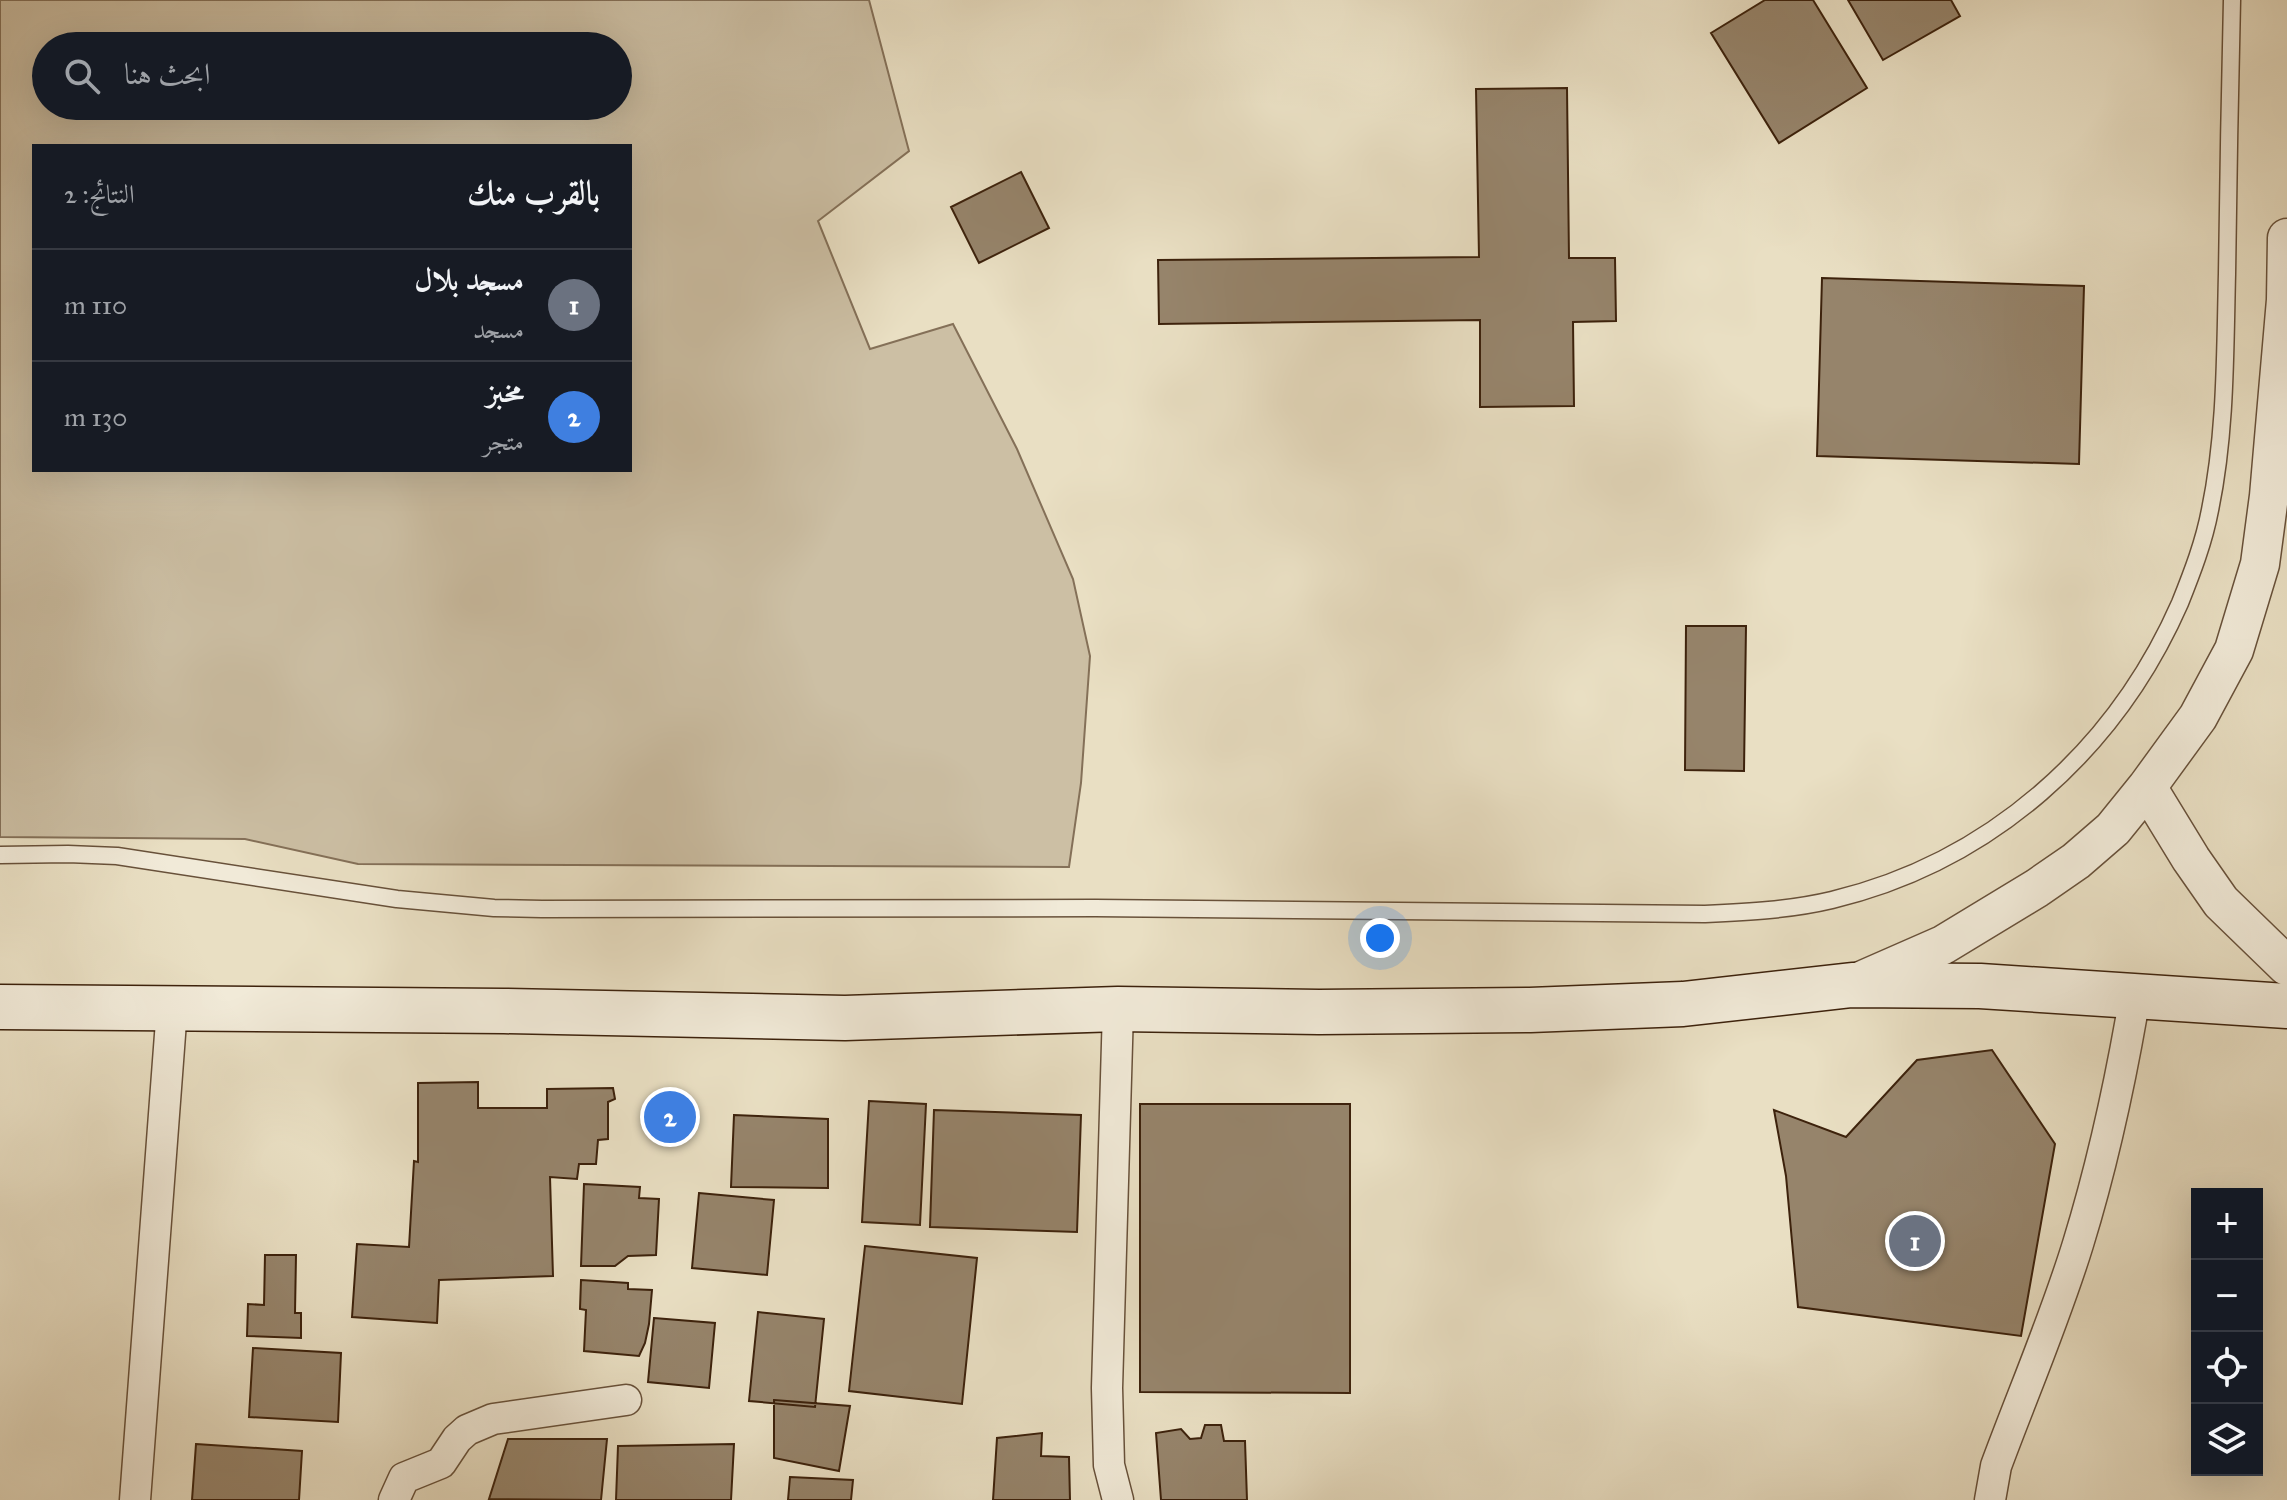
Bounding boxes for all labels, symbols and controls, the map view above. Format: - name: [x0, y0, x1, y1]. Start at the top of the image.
- search box: [32, 32, 632, 120]
- icon: search: [60, 54, 104, 98]
- text: ابحث هنا: [124, 56, 210, 92]
- text: بالقرب منك: [467, 172, 600, 213]
- text: النتائج: 2: [64, 178, 135, 210]
- text: مسجد بلال: [414, 262, 524, 298]
- text: 110 m: [64, 289, 127, 321]
- text: 1: [569, 289, 579, 321]
- text: مسجد: [473, 313, 524, 345]
- text: مخبز: [487, 374, 524, 410]
- text: 130 m: [64, 401, 127, 433]
- text: 2: [568, 401, 580, 433]
- text: متجر: [483, 425, 524, 457]
- your location: [1360, 918, 1400, 958]
- pin: 2: [644, 1087, 696, 1147]
- map controls: [2191, 1188, 2263, 1476]
- button: +: [2191, 1188, 2263, 1260]
- pin: 1: [1889, 1211, 1941, 1271]
- button: −: [2191, 1260, 2263, 1332]
- button: locate: [2191, 1332, 2263, 1404]
- button: layers: [2191, 1404, 2263, 1476]

